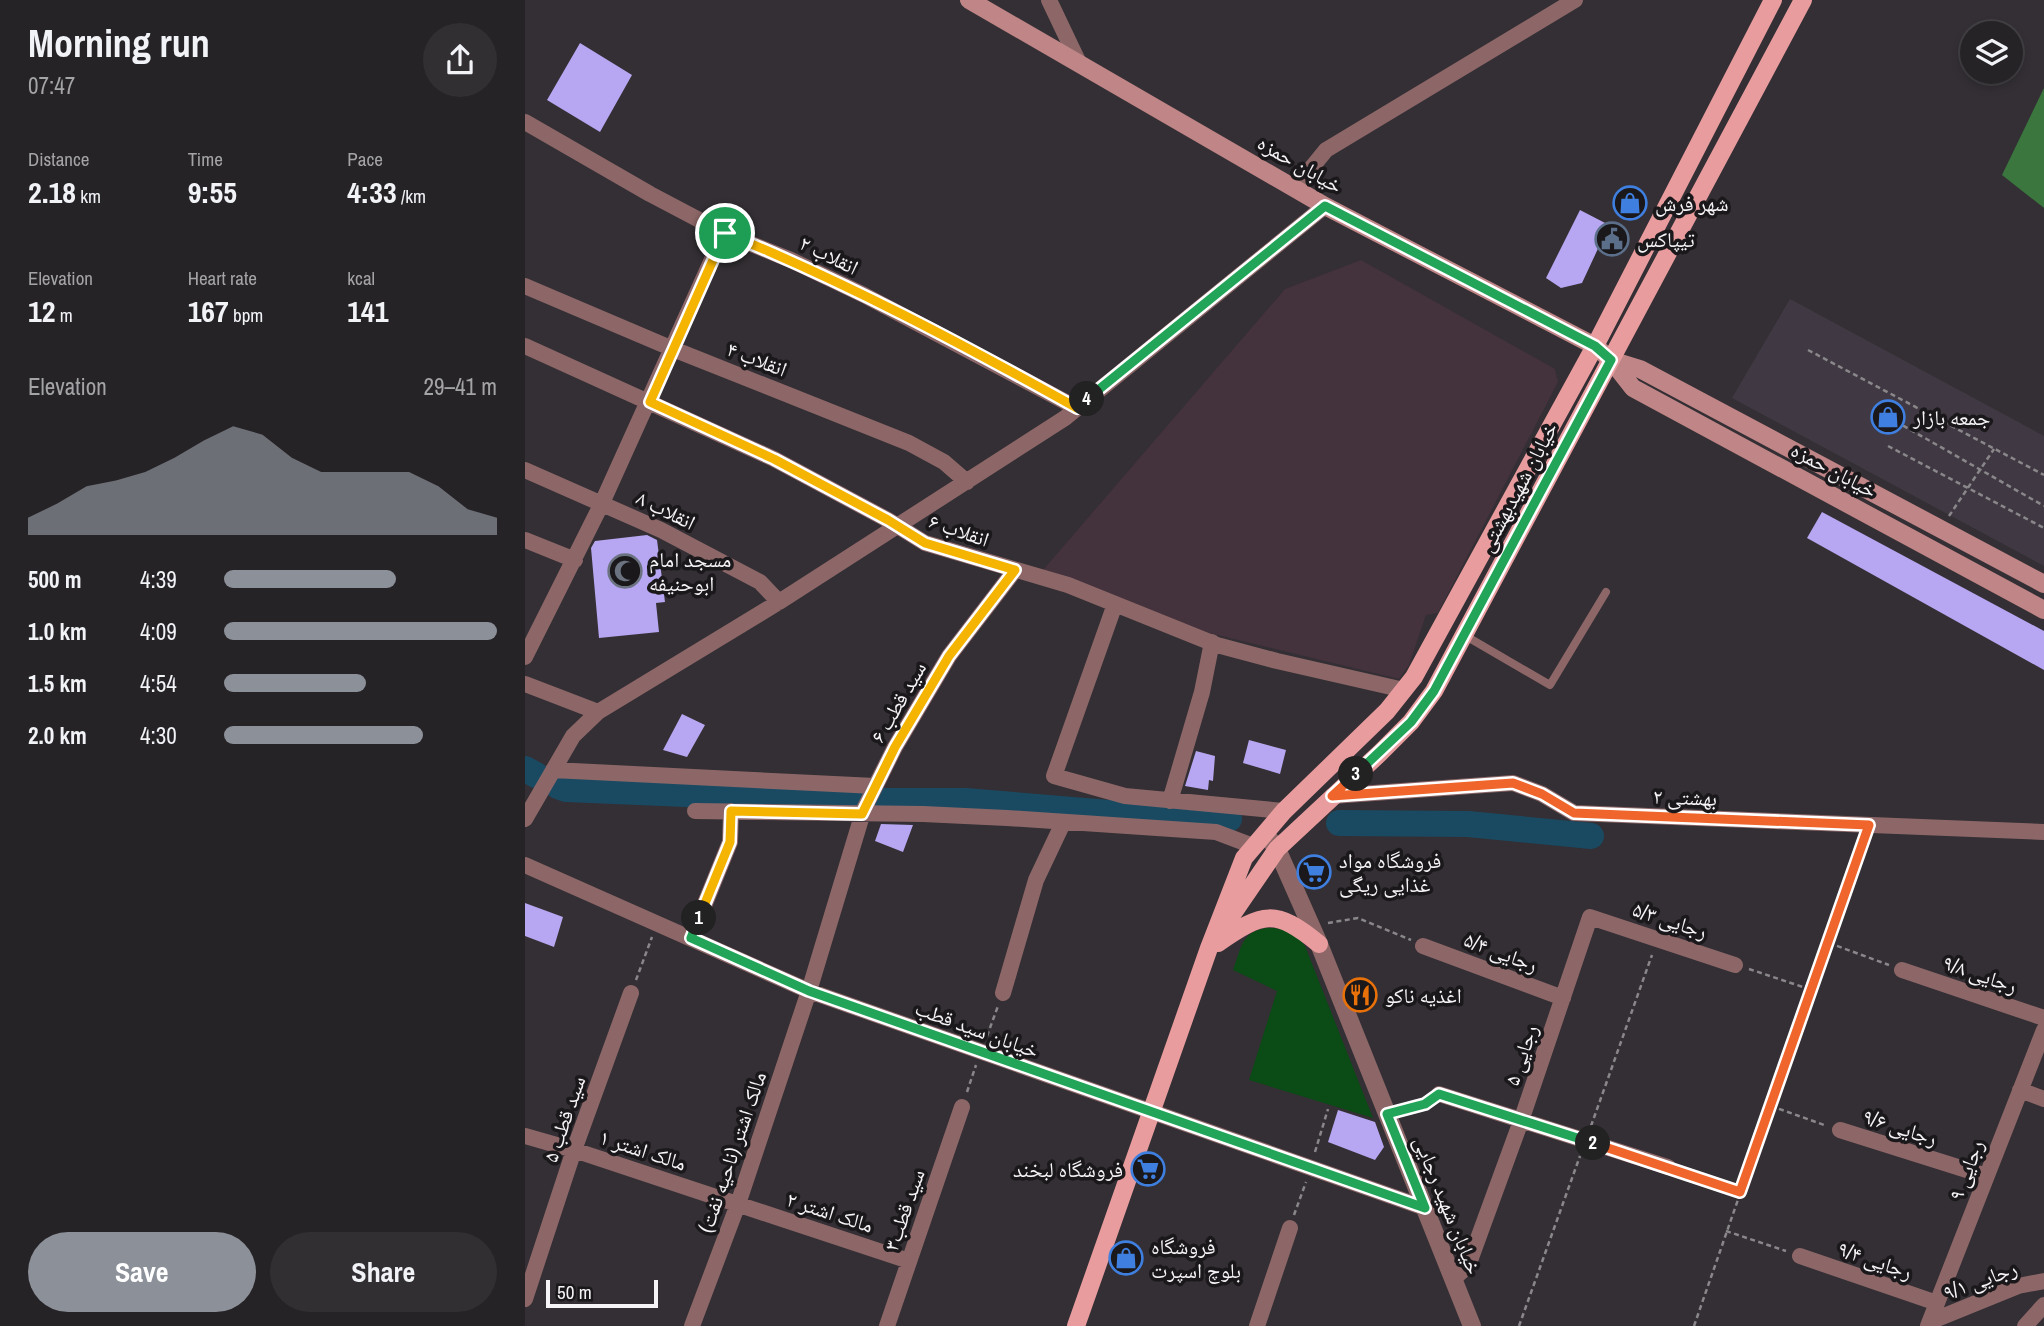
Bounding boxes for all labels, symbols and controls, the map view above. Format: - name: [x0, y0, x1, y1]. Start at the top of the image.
- text: Morning run: [28, 18, 210, 69]
- map controls: [1960, 21, 2023, 84]
- button: layers: [1960, 21, 2023, 84]
- button: share: [423, 23, 497, 97]
- text: 07:47: [28, 70, 75, 101]
- street label: خیابان حمزه: [1252, 128, 1348, 200]
- text: Distance: [28, 146, 89, 172]
- text: Time: [188, 146, 223, 172]
- text: Pace: [347, 146, 383, 172]
- text: 2.18: [28, 172, 76, 212]
- text: 9:55: [188, 172, 237, 212]
- text: 4:33: [347, 172, 397, 212]
- text: km: [76, 183, 101, 209]
- text: /km: [397, 183, 426, 209]
- shop icon: شهر فرش: [1611, 184, 1649, 222]
- place label: شهر فرش: [1655, 189, 1729, 218]
- pin: [695, 203, 755, 263]
- icon: arrive: [706, 214, 744, 252]
- public building icon: تیپاکس: [1593, 220, 1631, 258]
- place label: تیپاکس: [1637, 225, 1695, 254]
- street label: انقلاب ۲: [795, 228, 863, 282]
- text: Elevation: [28, 265, 93, 291]
- text: Heart rate: [188, 265, 257, 291]
- text: kcal: [347, 265, 375, 291]
- text: 12: [28, 291, 55, 331]
- text: 167: [188, 291, 229, 331]
- text: 141: [347, 291, 388, 331]
- text: m: [55, 302, 73, 328]
- text: bpm: [229, 302, 263, 328]
- street label: انقلاب ۴: [723, 334, 791, 384]
- text: Elevation: [28, 371, 107, 402]
- text: 29–41 m: [424, 371, 497, 402]
- pin: 4: [1069, 382, 1105, 416]
- text: 4: [1082, 385, 1091, 411]
- shop icon: جمعه بازار: [1869, 398, 1907, 436]
- place label: جمعه بازار: [1912, 403, 1990, 432]
- street label: خیابان شهیدبهشتی: [1472, 417, 1564, 557]
- street label: خیابان حمزه: [1786, 435, 1882, 505]
- street label: انقلاب ۸: [632, 483, 700, 537]
- street label: انقلاب ۶: [925, 506, 993, 554]
- place label: مسجد امام ابوحنیفه: [649, 545, 731, 598]
- mosque icon: مسجد امام ابوحنیفه: [606, 552, 644, 590]
- text: 500 m: [28, 564, 81, 595]
- text: 4:39: [140, 564, 177, 595]
- text: 1.0 km: [28, 616, 87, 647]
- text: 4:09: [140, 616, 177, 647]
- street label: سید قطب ۶: [863, 656, 933, 748]
- text: 1.5 km: [28, 668, 87, 699]
- text: 4:54: [140, 668, 177, 699]
- text: 2.0 km: [28, 720, 87, 751]
- text: 4:30: [140, 720, 177, 751]
- pin: 3: [1339, 756, 1373, 792]
- text: 3: [1351, 760, 1360, 786]
- street label: بهشتی ۲: [1653, 781, 1717, 813]
- place label: فروشگاه مواد غذایی ریگی: [1339, 846, 1441, 899]
- supermarket icon: فروشگاه مواد غذایی ریگی: [1295, 853, 1333, 891]
- street label: رجایی ۵/۳: [1629, 894, 1711, 946]
- pin: 1: [681, 900, 717, 936]
- text: 1: [694, 904, 703, 930]
- street label: رجایی ۵/۴: [1460, 925, 1542, 979]
- street label: رجایی ۹/۸: [1939, 948, 2021, 1000]
- restaurant icon: اغذیه ناکو: [1341, 976, 1379, 1014]
- place label: اغذیه ناکو: [1385, 981, 1462, 1010]
- street label: خیابان سید قطب: [911, 993, 1043, 1065]
- street label: رجایی ۵: [1497, 1021, 1545, 1089]
- street label: مالک اشتر (ناحیه نفت): [691, 1067, 773, 1237]
- street label: سید قطب ۵: [536, 1072, 592, 1166]
- street label: رجایی ۹/۶: [1859, 1101, 1941, 1153]
- street label: مالک اشتر ۱: [596, 1122, 690, 1178]
- pin: 2: [1575, 1126, 1611, 1160]
- text: 2: [1588, 1129, 1597, 1155]
- street label: خیابان شهید رجایی: [1407, 1131, 1489, 1279]
- street label: رجایی ۹: [1941, 1136, 1991, 1204]
- supermarket icon: فروشگاه لبخند: [1129, 1150, 1167, 1188]
- place label: فروشگاه لبخند: [1013, 1155, 1123, 1184]
- street label: سید قطب۳: [876, 1165, 932, 1255]
- street label: مالک اشتر ۲: [783, 1184, 877, 1240]
- button: Save: [28, 1232, 256, 1312]
- button: Share: [270, 1232, 497, 1312]
- place label: فروشگاه بلوچ اسپرت: [1151, 1232, 1241, 1285]
- street label: رجایی ۹/۴: [1834, 1234, 1916, 1286]
- shop icon: فروشگاه بلوچ اسپرت: [1107, 1239, 1145, 1277]
- street label: رجایی ۹/۱: [1939, 1253, 2021, 1307]
- scale bar: [546, 1277, 658, 1309]
- text: 50 m: [557, 1279, 592, 1305]

